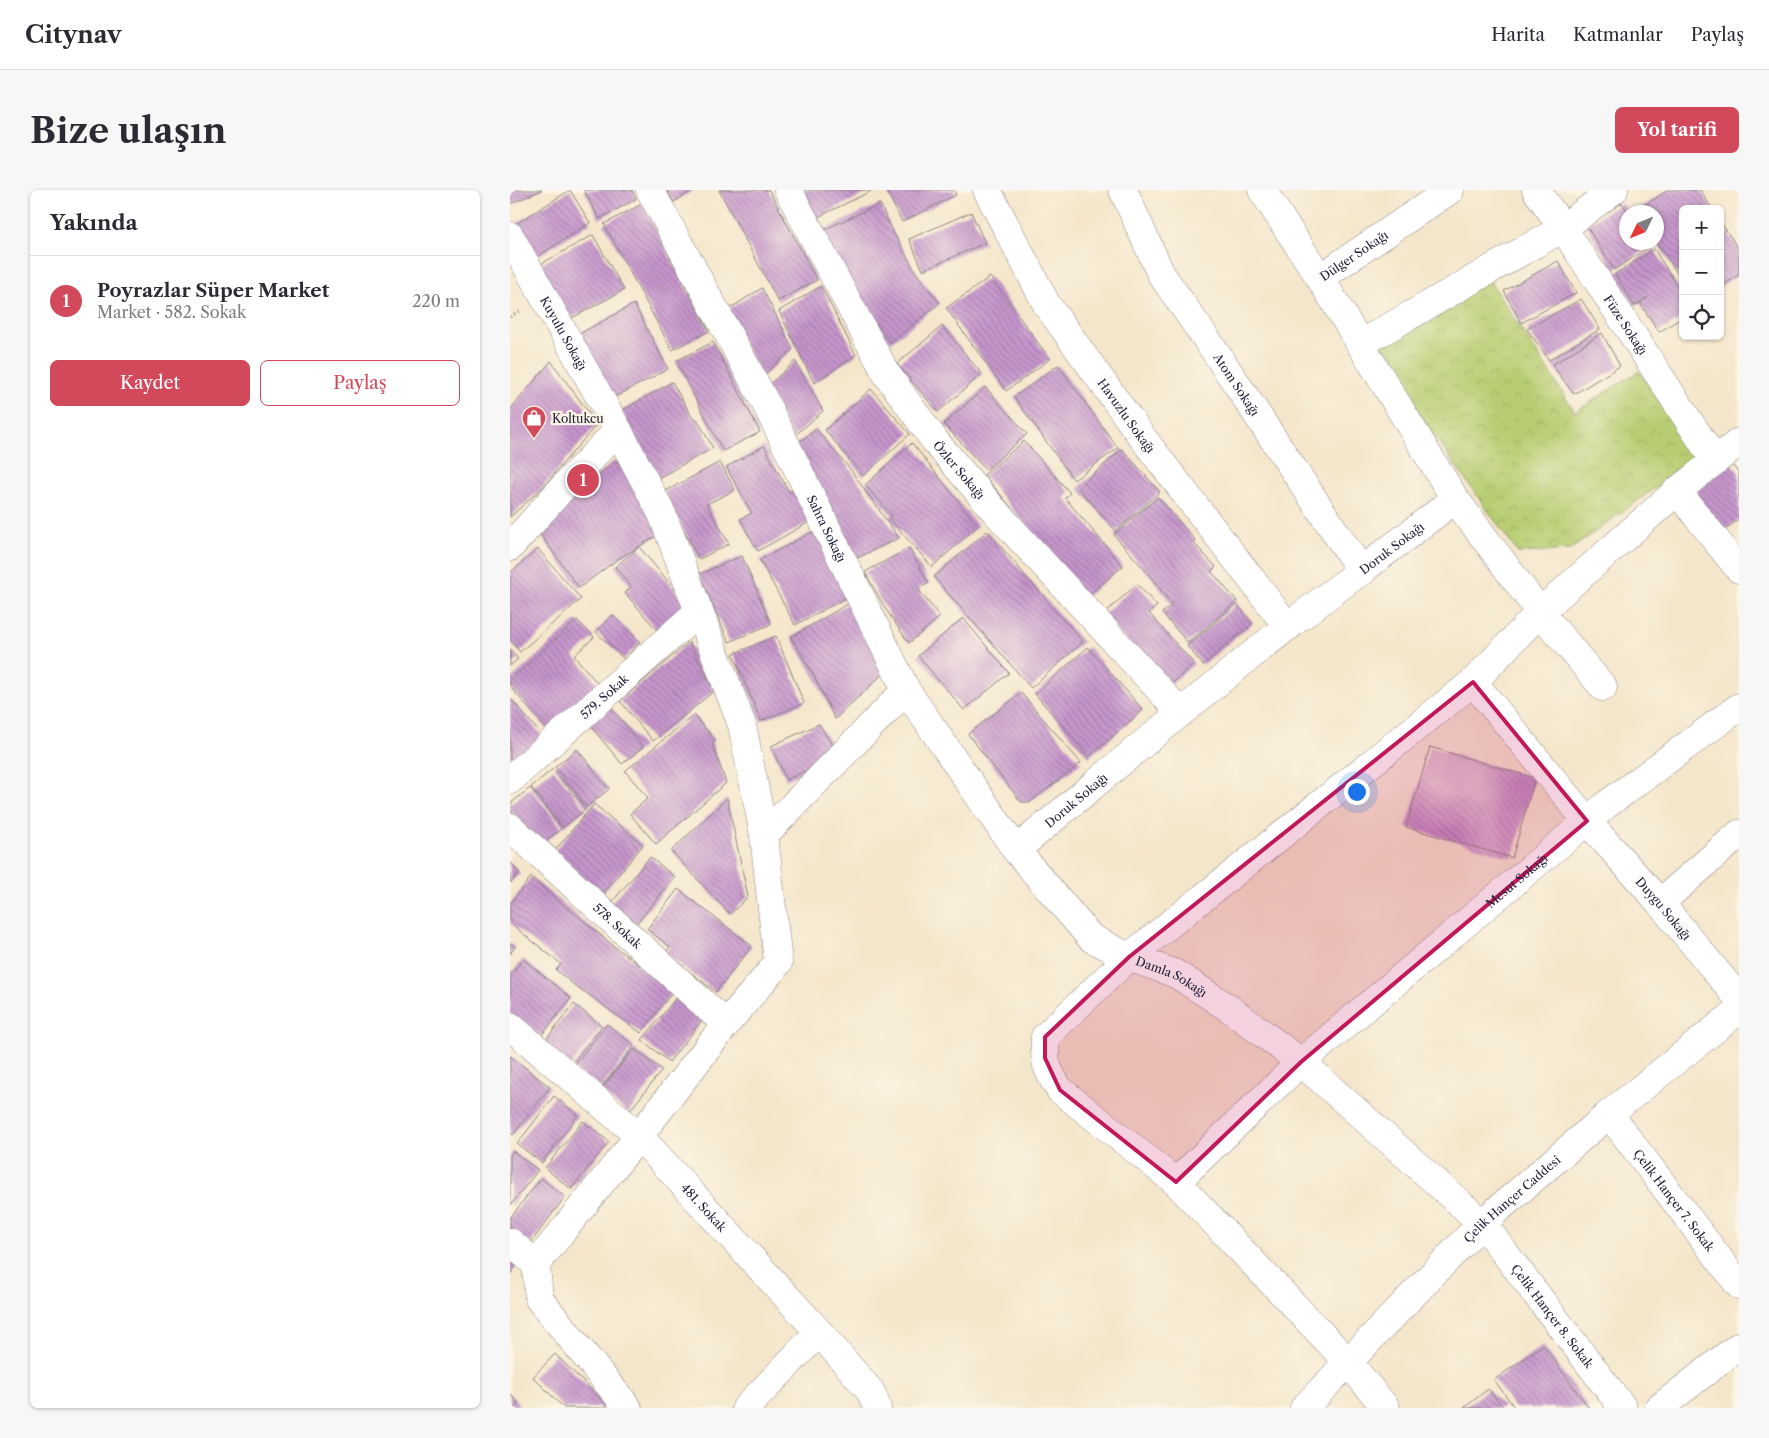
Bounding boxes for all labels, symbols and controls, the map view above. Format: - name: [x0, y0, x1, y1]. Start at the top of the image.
- text: Citynav: [25, 20, 122, 49]
- text: Harita: [1491, 24, 1545, 46]
- text: Katmanlar: [1573, 24, 1663, 46]
- text: Paylaş: [1691, 24, 1744, 46]
- button: Yol tarifi: [1615, 107, 1739, 153]
- text: Bize ulaşın: [30, 109, 227, 152]
- north arrow: [1619, 205, 1664, 250]
- map controls: [1679, 205, 1724, 340]
- button: +: [1679, 205, 1724, 250]
- text: Yakında: [50, 210, 138, 235]
- street label: Dülger Sokağı: [1317, 227, 1391, 284]
- button: −: [1679, 250, 1724, 295]
- text: Poyrazlar Süper Market: [97, 279, 329, 302]
- text: 1: [62, 291, 70, 311]
- text: 220 m: [412, 291, 460, 311]
- street label: Füze Sokağı: [1601, 292, 1651, 358]
- street label: Kuyulu Sokağı: [537, 293, 591, 373]
- button: locate: [1679, 295, 1724, 340]
- text: Market · 582. Sokak: [97, 302, 246, 322]
- street label: Atom Sokağı: [1210, 349, 1263, 419]
- button: Kaydet: [50, 360, 250, 406]
- button: Paylaş: [260, 360, 460, 406]
- street label: Havuzlu Sokağı: [1095, 376, 1159, 456]
- shop icon: Koltukcu: [521, 405, 547, 439]
- place label: Koltukcu: [552, 411, 604, 426]
- street label: Özler Sokağı: [930, 437, 989, 502]
- pin: 1: [567, 461, 599, 499]
- street label: Sahra Sokağı: [804, 492, 850, 565]
- street label: Doruk Sokağı: [1356, 518, 1427, 577]
- street label: 579. Sokak: [577, 670, 632, 722]
- street label: Doruk Sokağı: [1042, 769, 1110, 830]
- your location: [1344, 779, 1370, 805]
- street label: Mesut Sokağı: [1482, 850, 1551, 911]
- street label: Duygu Sokağı: [1633, 874, 1695, 943]
- street label: 578. Sokak: [590, 899, 646, 952]
- street label: Damla Sokağı: [1134, 953, 1210, 1000]
- street label: Çelik Hançer 7. Sokak: [1631, 1146, 1719, 1255]
- street label: Çelik Hançer Caddesi: [1460, 1152, 1563, 1245]
- street label: 481. Sokak: [678, 1180, 731, 1235]
- street label: Çelik Hançer 8. Sokak: [1508, 1261, 1598, 1371]

